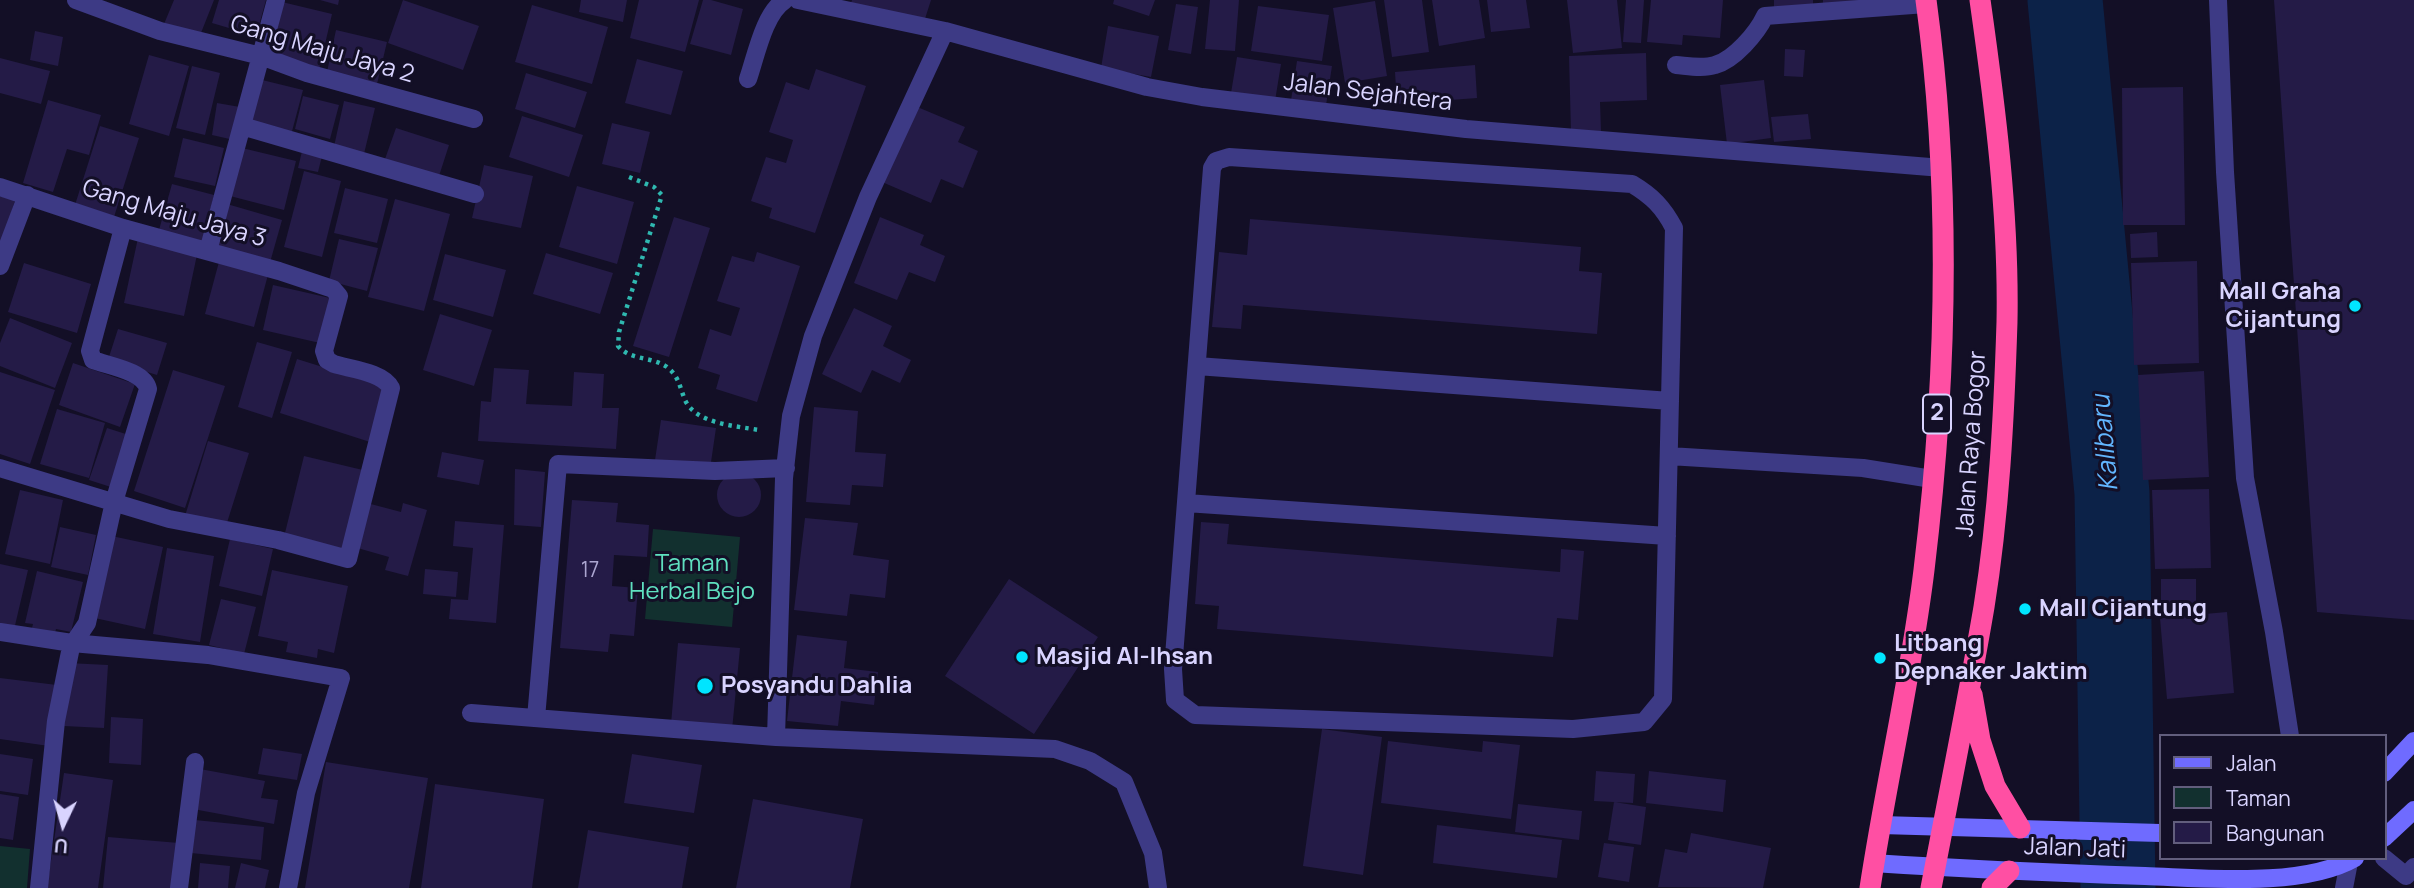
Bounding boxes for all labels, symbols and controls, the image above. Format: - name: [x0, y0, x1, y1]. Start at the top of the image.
- street label: Gang Maju Jaya 2: [227, 10, 417, 90]
- street label: Jalan Sejahtera: [1282, 68, 1454, 118]
- street label: Gang Maju Jaya 3: [79, 174, 269, 254]
- place label: Mall Graha Cijantung: [2219, 278, 2341, 334]
- marker: Mall Graha Cijantung: [2347, 298, 2363, 314]
- street label: Jalan Raya Bogor: [1951, 350, 1993, 538]
- water label: Kalibaru: [2086, 393, 2126, 493]
- road number: 2: [1923, 394, 1951, 434]
- park label: Taman Herbal Bejo: [629, 550, 755, 606]
- house number: 17: [581, 558, 599, 584]
- place label: Mall Cijantung: [2039, 595, 2207, 623]
- marker: Mall Cijantung: [2017, 601, 2033, 617]
- place label: Litbang Depnaker Jaktim: [1894, 630, 2087, 686]
- place label: Masjid Al-Ihsan: [1036, 643, 1213, 671]
- marker: Masjid Al-Ihsan: [1014, 649, 1030, 665]
- marker: Litbang Depnaker Jaktim: [1872, 650, 1888, 666]
- place label: Posyandu Dahlia: [721, 672, 912, 700]
- marker: Posyandu Dahlia: [695, 676, 715, 696]
- legend: [2158, 734, 2386, 860]
- text: Jalan: [2226, 749, 2276, 777]
- text: Taman: [2226, 784, 2291, 812]
- north arrow: [28, 790, 98, 860]
- text: Bangunan: [2226, 819, 2325, 847]
- text: U: [53, 832, 69, 859]
- street label: Jalan Jati: [2023, 833, 2127, 865]

